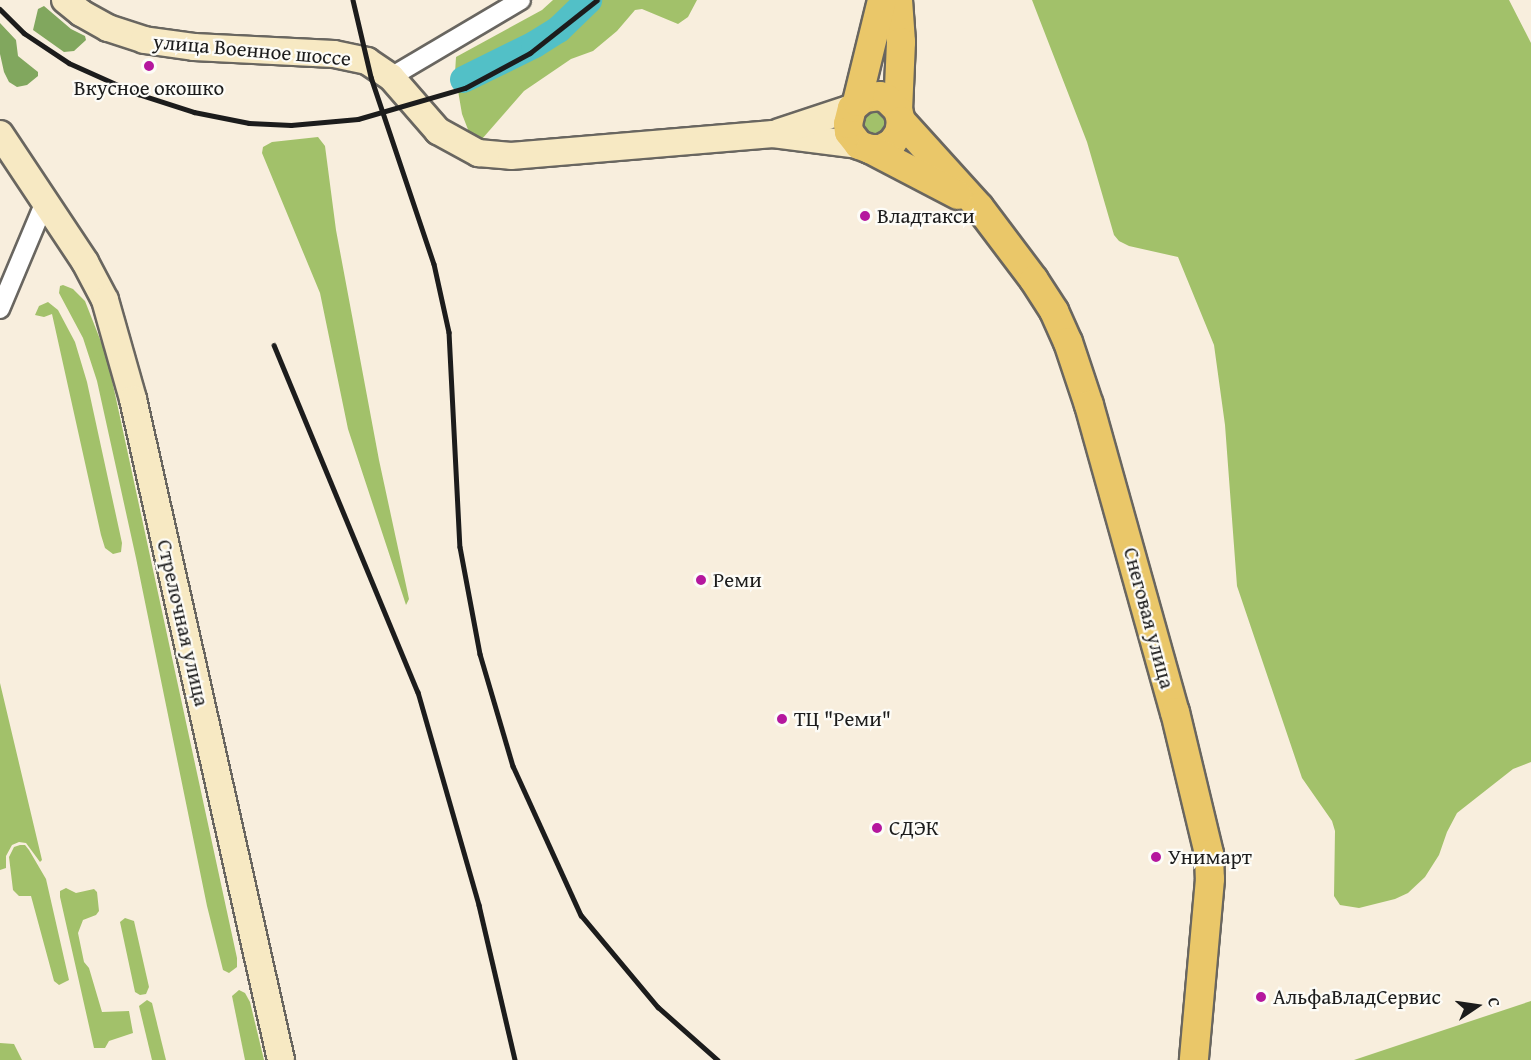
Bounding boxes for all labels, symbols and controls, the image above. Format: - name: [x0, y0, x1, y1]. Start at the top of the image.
- street label: улица Военное шоссе: [152, 29, 352, 71]
- marker: Вкусное окошко: [142, 59, 156, 73]
- place label: Вкусное окошко: [74, 75, 224, 101]
- place label: Владтакси: [877, 203, 975, 229]
- marker: Владтакси: [858, 209, 872, 223]
- street label: Стрелочная улица: [152, 537, 214, 709]
- street label: Снеговая улица: [1118, 545, 1180, 691]
- place label: Реми: [713, 567, 762, 593]
- marker: Реми: [694, 573, 708, 587]
- place label: ТЦ "Реми": [794, 706, 891, 732]
- marker: ТЦ "Реми": [775, 712, 789, 726]
- place label: СДЭК: [889, 815, 939, 841]
- marker: СДЭК: [870, 821, 884, 835]
- place label: Унимарт: [1168, 844, 1252, 870]
- marker: Унимарт: [1149, 850, 1163, 864]
- north arrow: [1447, 976, 1507, 1036]
- place label: АльфаВладСервис: [1273, 984, 1441, 1010]
- marker: АльфаВладСервис: [1254, 990, 1268, 1004]
- text: С: [1482, 995, 1507, 1009]

